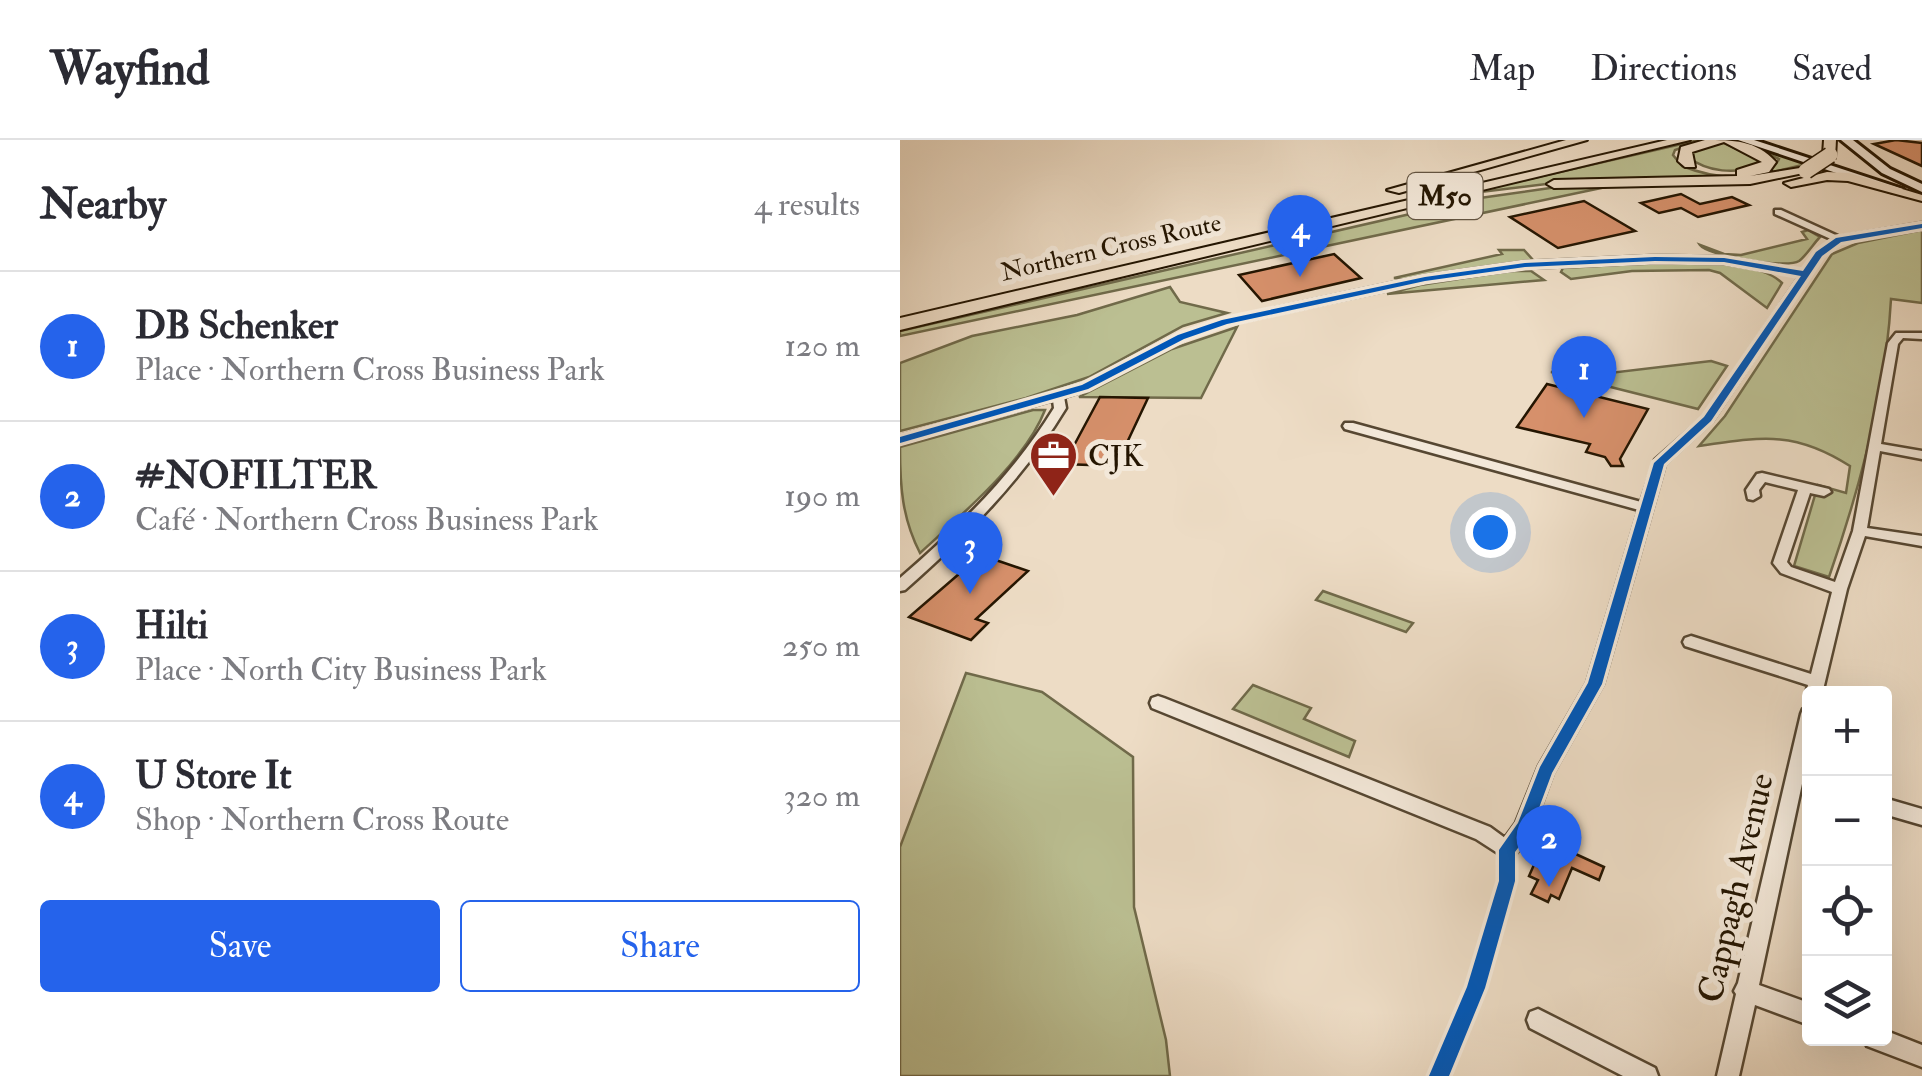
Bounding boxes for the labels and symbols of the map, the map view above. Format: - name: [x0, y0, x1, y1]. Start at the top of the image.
- road number: M50: [1408, 173, 1482, 219]
- pin: 4: [1268, 194, 1332, 277]
- street label: Northern Cross Route: [998, 208, 1224, 288]
- pin: 1: [1552, 336, 1616, 418]
- office icon: CJK: [1027, 430, 1079, 498]
- place label: CJK: [1088, 438, 1144, 475]
- your location: [1465, 507, 1516, 558]
- pin: 3: [938, 512, 1002, 594]
- street label: Cappagh Avenue: [1688, 769, 1784, 1007]
- pin: 2: [1516, 804, 1582, 887]

